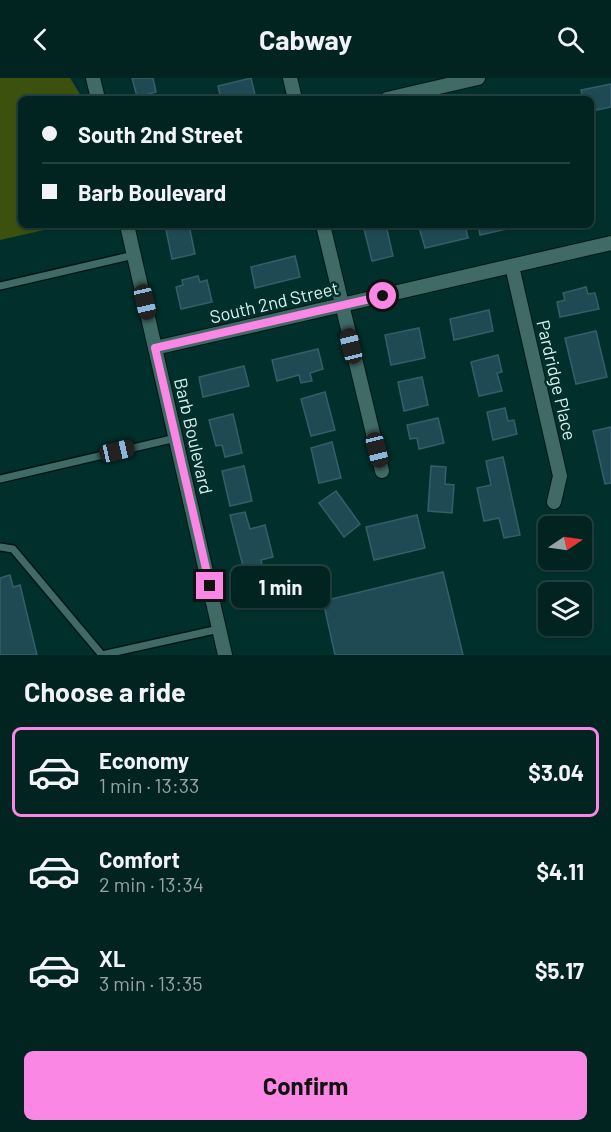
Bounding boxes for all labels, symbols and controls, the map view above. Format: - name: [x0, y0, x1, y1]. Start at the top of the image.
- icon: back: [24, 23, 57, 56]
- text: Cabway: [259, 23, 352, 55]
- icon: search: [554, 23, 587, 56]
- text: South 2nd Street: [78, 121, 243, 147]
- text: Barb Boulevard: [78, 179, 226, 205]
- street label: South 2nd Street: [207, 276, 341, 328]
- car: [132, 282, 158, 322]
- route start: [369, 282, 396, 309]
- street label: Pardridge Place: [532, 318, 582, 442]
- car: [338, 326, 364, 366]
- street label: Barb Boulevard: [170, 376, 218, 496]
- car: [364, 430, 390, 470]
- car: [97, 438, 137, 464]
- north arrow: [538, 516, 592, 570]
- map controls: [538, 516, 592, 636]
- callout: 1 min: [231, 565, 330, 607]
- route end: [196, 572, 223, 599]
- text: 1 min: [259, 575, 302, 599]
- button: layers: [538, 582, 592, 636]
- text: Choose a ride: [24, 675, 186, 707]
- icon: car: [27, 745, 81, 799]
- text: Economy: [99, 747, 189, 773]
- text: $3.04: [528, 759, 584, 785]
- text: 1 min · 13:33: [99, 773, 199, 797]
- icon: car: [27, 844, 81, 898]
- text: Comfort: [99, 846, 180, 872]
- text: $4.11: [536, 858, 584, 884]
- text: 2 min · 13:34: [99, 872, 204, 896]
- icon: car: [27, 943, 81, 997]
- text: XL: [99, 945, 125, 971]
- text: $5.17: [535, 957, 584, 983]
- text: 3 min · 13:35: [99, 971, 203, 995]
- button: Confirm: [24, 1051, 587, 1120]

